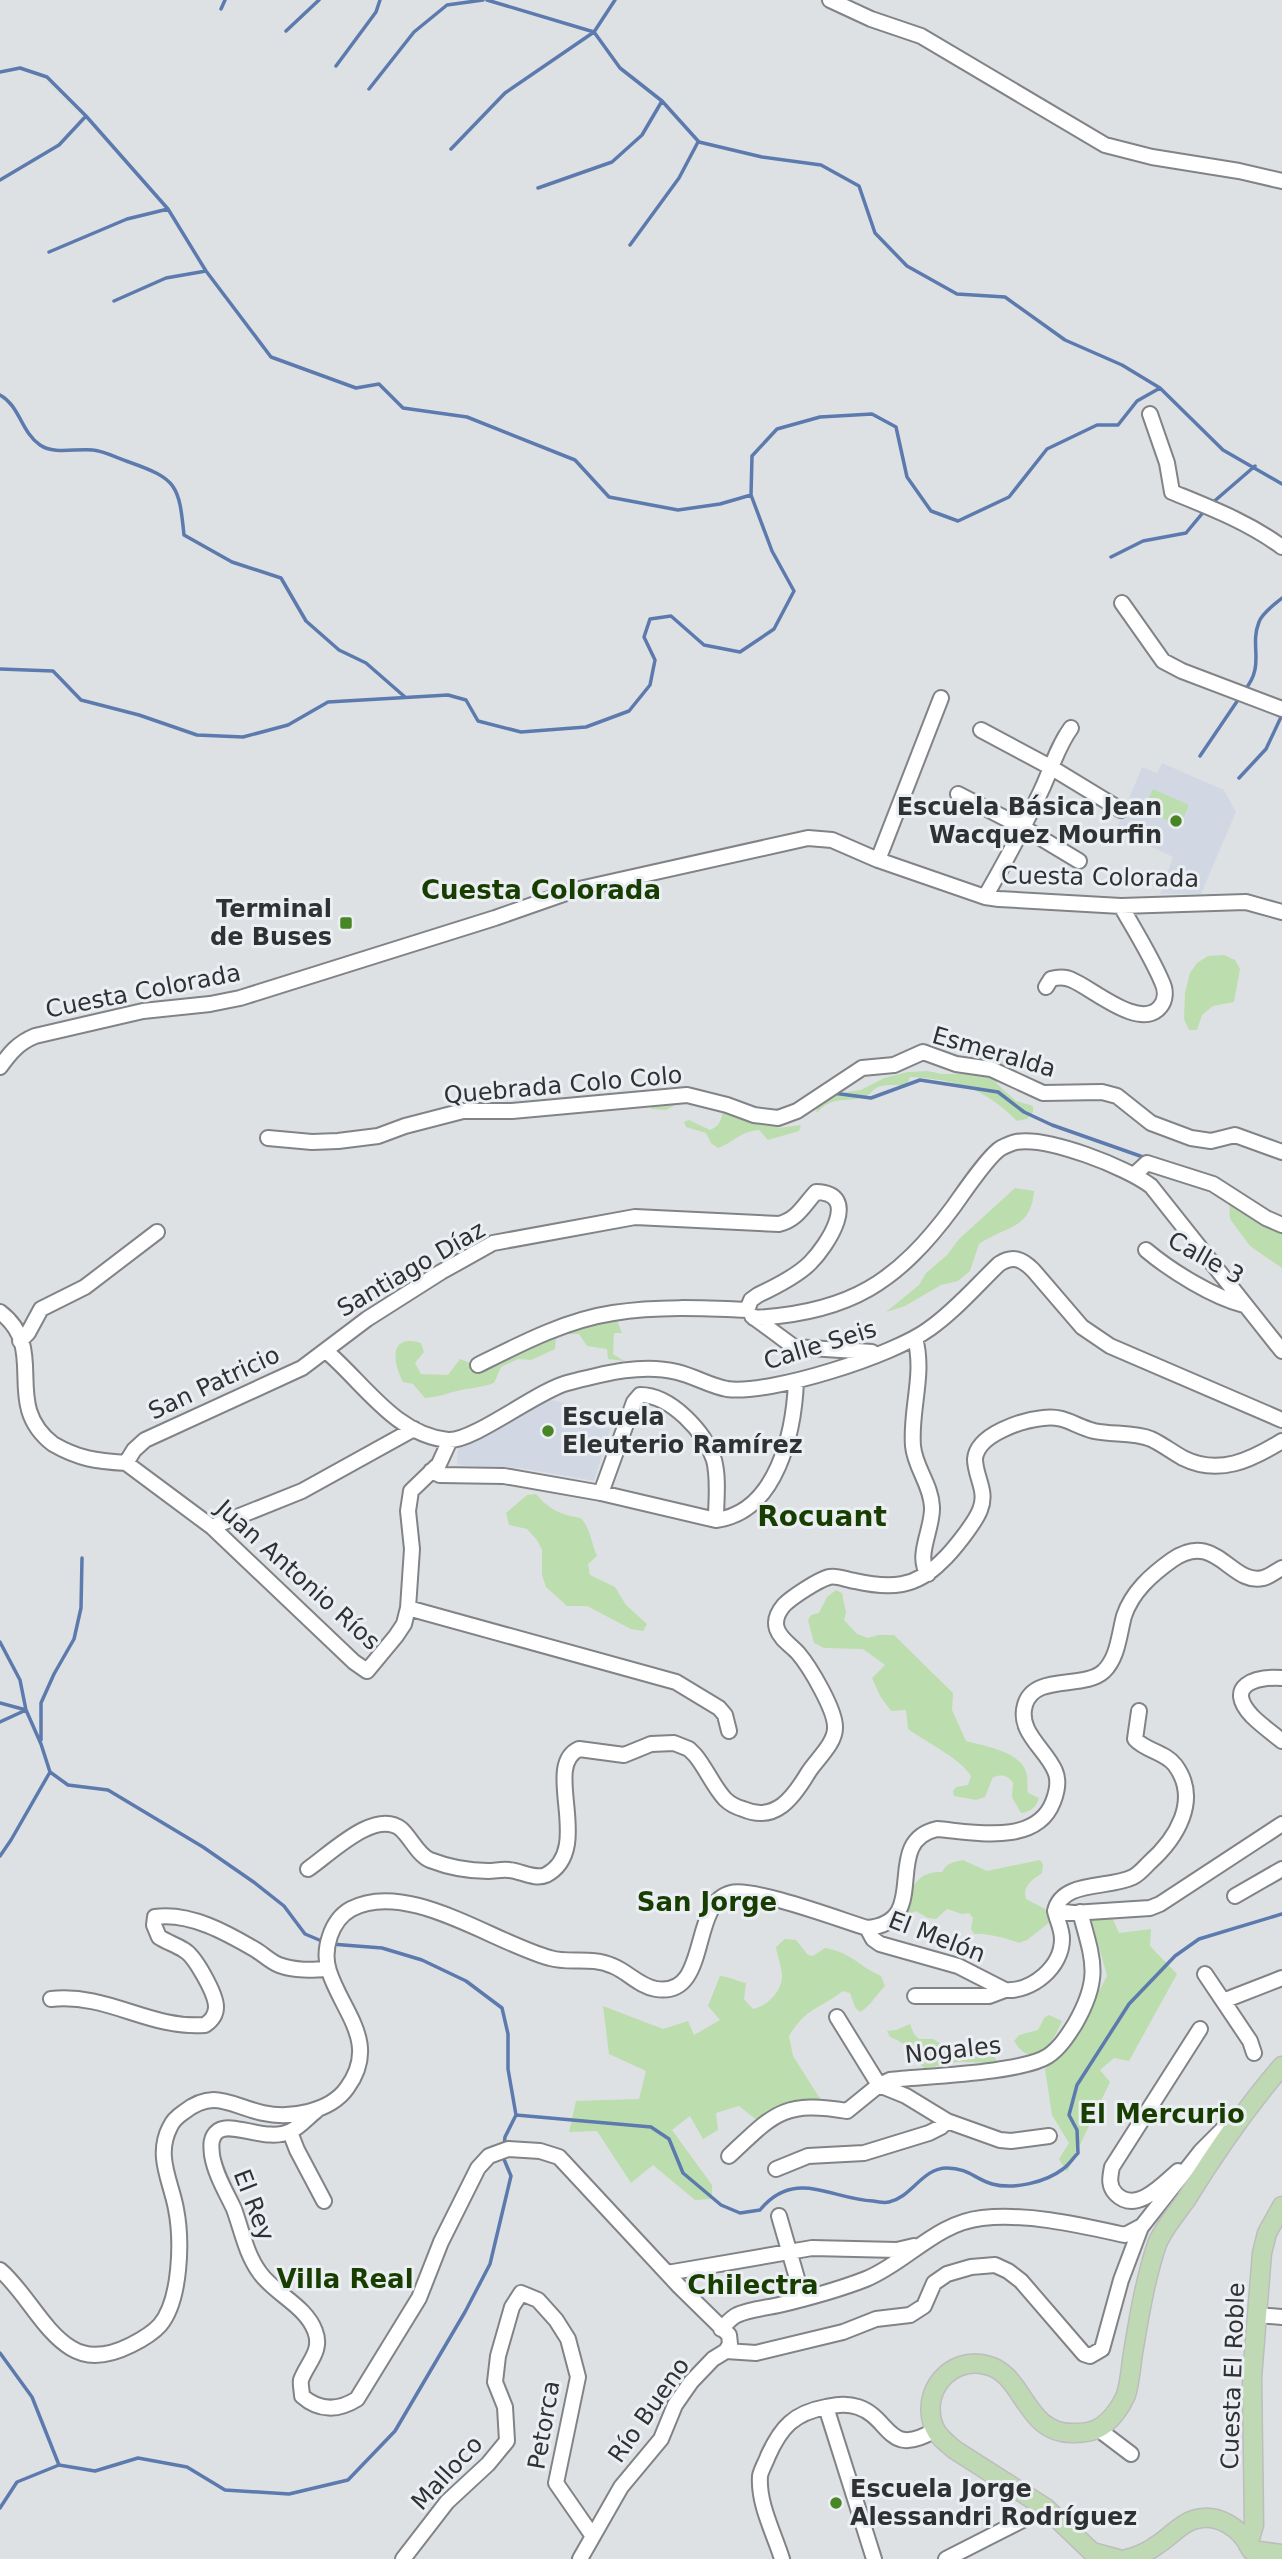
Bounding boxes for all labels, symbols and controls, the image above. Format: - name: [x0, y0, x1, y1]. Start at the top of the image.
- place label: Escuela Básica Jean Wacquez Mourfin: [897, 793, 1162, 849]
- marker: Escuela Básica Jean Wacquez Mourfin: [1168, 813, 1184, 829]
- street label: Cuesta Colorada: [1001, 861, 1199, 893]
- district label: Cuesta Colorada: [421, 875, 661, 905]
- place label: Terminal de Buses: [210, 895, 332, 951]
- marker: Terminal de Buses: [338, 915, 354, 931]
- street label: Cuesta Colorada: [43, 958, 243, 1024]
- street label: Esmeralda: [929, 1021, 1059, 1083]
- street label: Quebrada Colo Colo: [443, 1061, 683, 1109]
- street label: Santiago Díaz: [332, 1215, 490, 1323]
- street label: Calle 3: [1163, 1226, 1249, 1290]
- street label: Calle Seis: [760, 1315, 880, 1375]
- street label: San Patricio: [144, 1340, 284, 1426]
- place label: Escuela Eleuterio Ramírez: [562, 1403, 803, 1459]
- marker: Escuela Eleuterio Ramírez: [540, 1423, 556, 1439]
- street label: Juan Antonio Ríos: [209, 1493, 386, 1656]
- district label: Rocuant: [757, 1500, 887, 1533]
- district label: San Jorge: [637, 1887, 777, 1917]
- street label: El Melón: [885, 1906, 989, 1968]
- street label: Nogales: [904, 2031, 1002, 2069]
- district label: El Mercurio: [1079, 2099, 1245, 2129]
- street label: El Rey: [228, 2165, 280, 2245]
- district label: Villa Real: [276, 2264, 414, 2294]
- district label: Chilectra: [687, 2270, 819, 2300]
- street label: Cuesta El Roble: [1216, 2282, 1250, 2470]
- street label: Río Bueno: [603, 2352, 695, 2468]
- street label: Petorca: [522, 2378, 566, 2472]
- street label: Malloco: [406, 2430, 488, 2516]
- place label: Escuela Jorge Alessandri Rodríguez: [850, 2475, 1137, 2531]
- marker: Escuela Jorge Alessandri Rodríguez: [828, 2495, 844, 2511]

